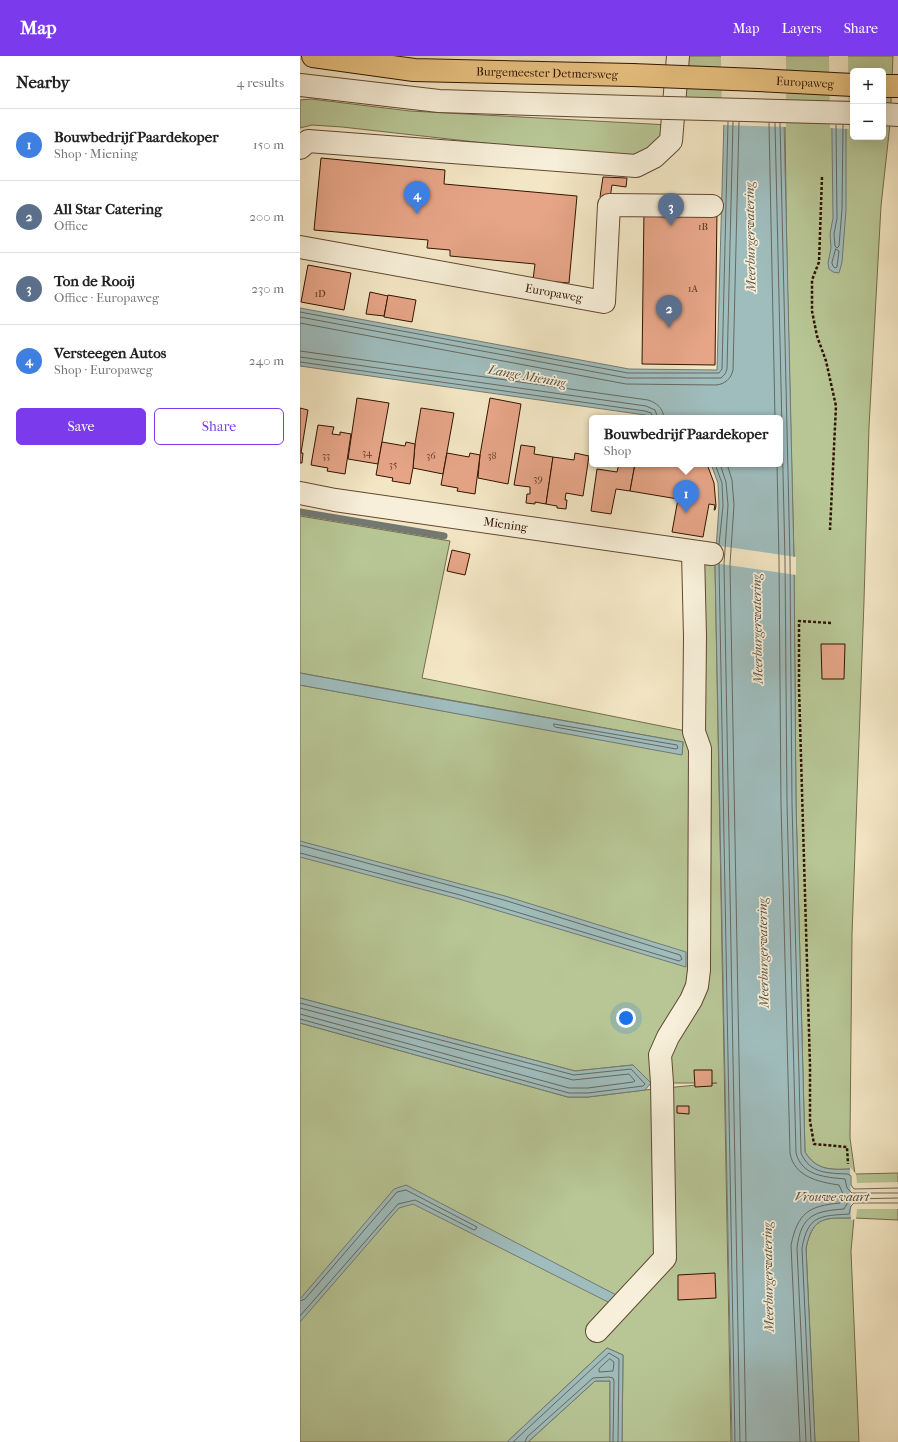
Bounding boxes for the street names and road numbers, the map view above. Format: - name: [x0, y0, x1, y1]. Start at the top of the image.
- street label: Burgemeester Detmersweg: [476, 64, 619, 82]
- street label: Europaweg: [776, 74, 835, 91]
- street label: Europaweg: [524, 281, 584, 305]
- street label: Miening: [483, 514, 529, 535]

